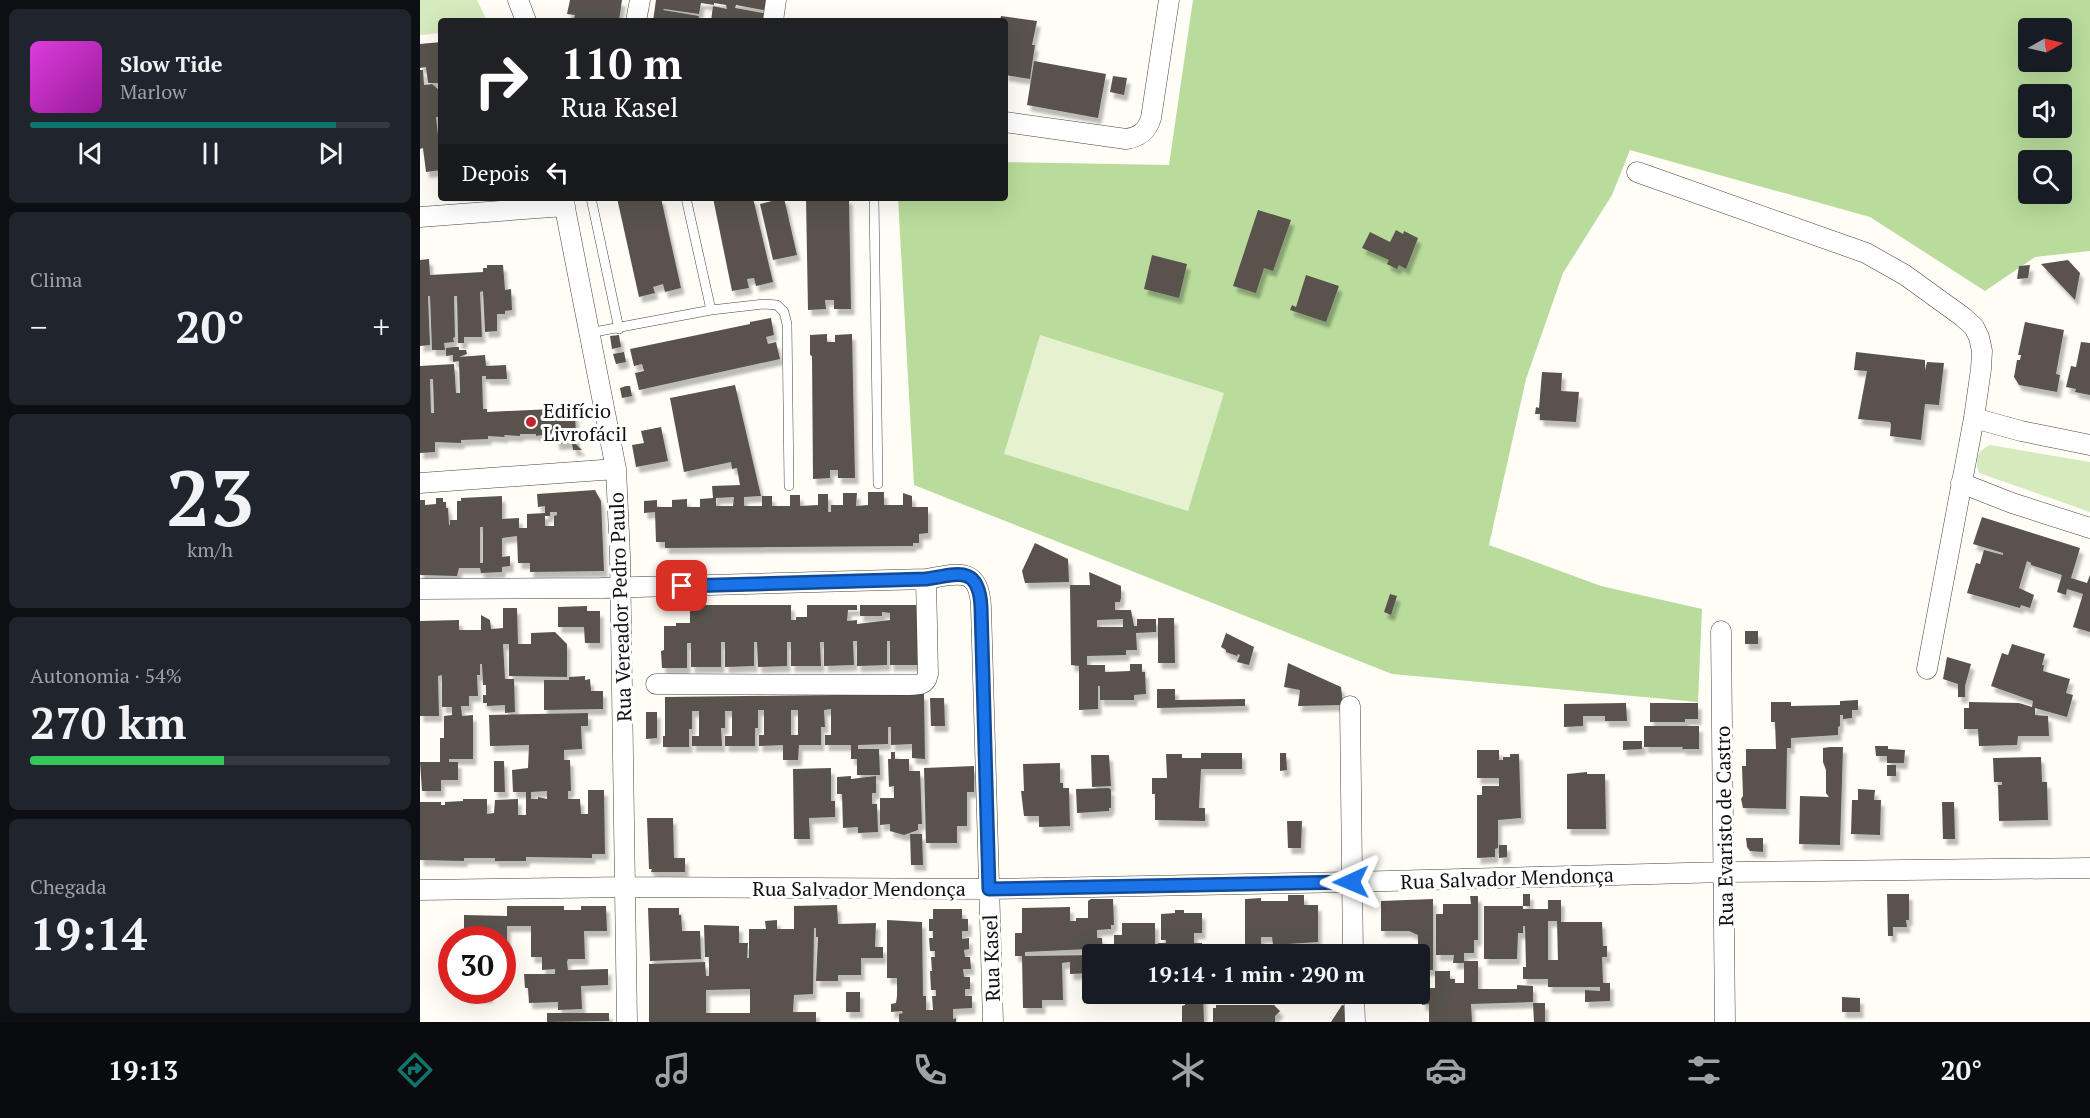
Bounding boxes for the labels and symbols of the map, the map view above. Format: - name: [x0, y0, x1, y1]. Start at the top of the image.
- north arrow: [2018, 18, 2072, 72]
- place label: Edifício Livrofácil: [543, 397, 627, 447]
- marker: Edifício Livrofácil: [524, 415, 538, 429]
- street label: Rua Vereador Pedro Paulo: [602, 492, 638, 722]
- pin: [656, 560, 707, 611]
- street label: Rua Evaristo de Castro: [1709, 725, 1739, 927]
- position arrow: [1319, 850, 1383, 914]
- street label: Rua Salvador Mendonça: [1400, 861, 1614, 895]
- street label: Rua Salvador Mendonça: [752, 875, 966, 902]
- street label: Rua Kasel: [976, 914, 1006, 1002]
- speed limit sign: 30: [438, 926, 516, 1004]

